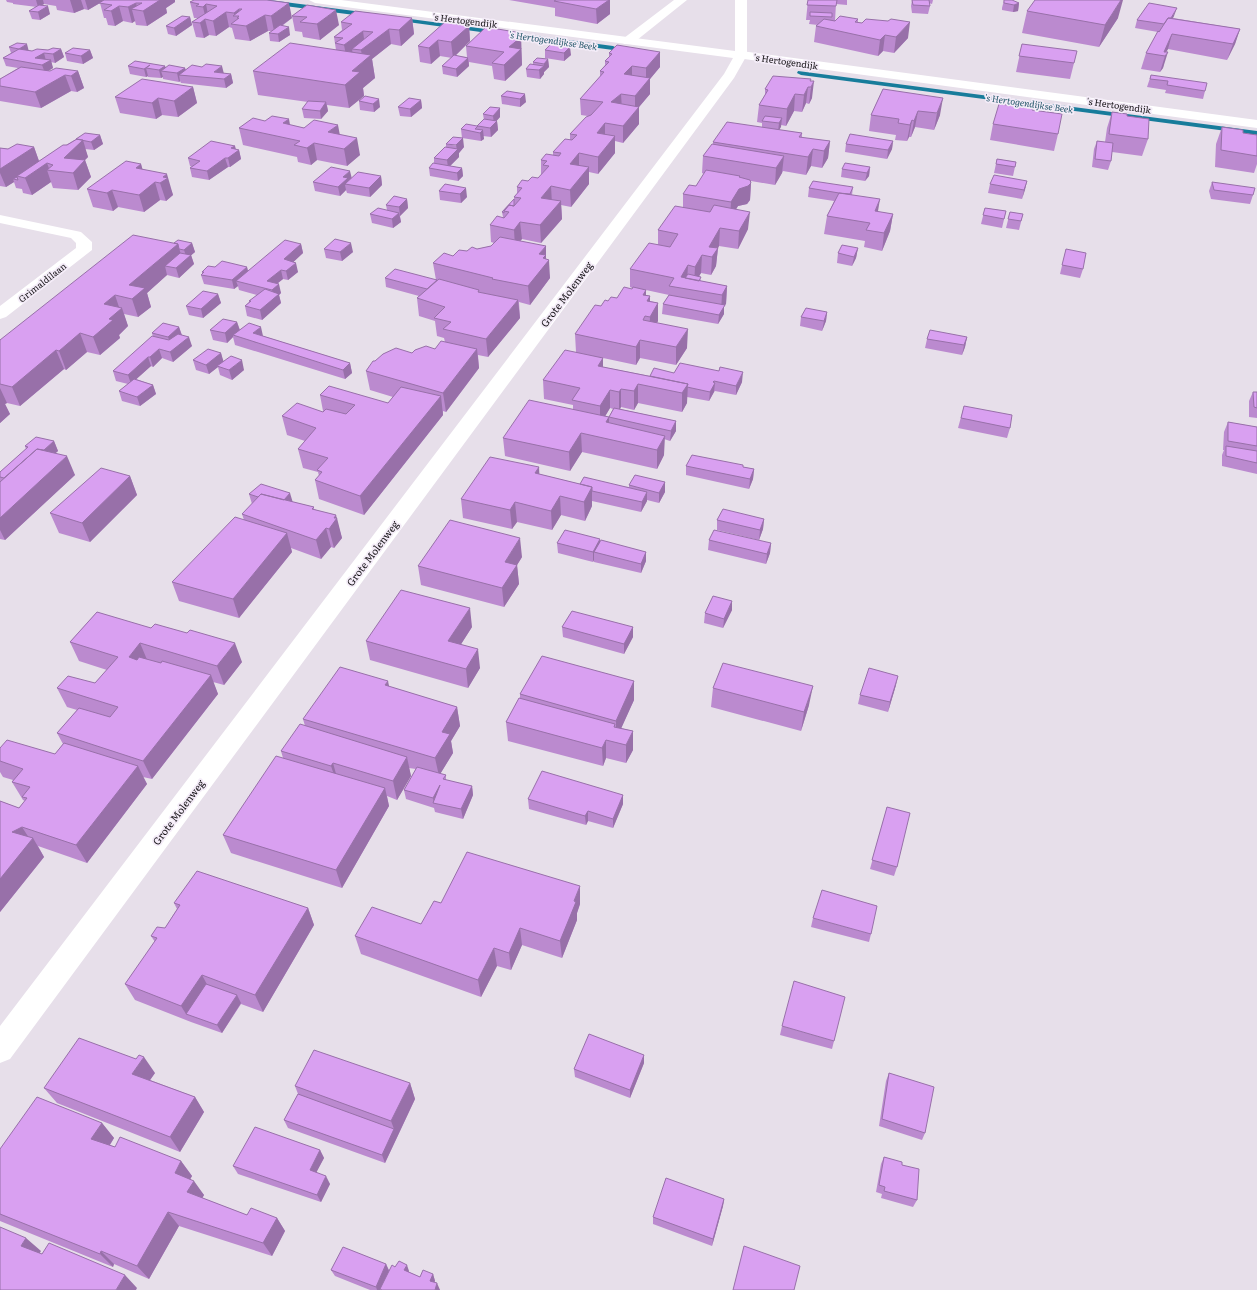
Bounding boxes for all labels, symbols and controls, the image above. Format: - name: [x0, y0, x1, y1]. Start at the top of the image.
- street label: 's Hertogendijk: [432, 9, 499, 31]
- water label: 's Hertogendijkse Beek: [508, 27, 598, 53]
- street label: 's Hertogendijk: [753, 50, 820, 73]
- water label: 's Hertogendijkse Beek: [984, 90, 1074, 116]
- street label: 's Hertogendijk: [1086, 94, 1153, 117]
- street label: Grote Molenweg: [536, 258, 596, 330]
- street label: Grimaldilaan: [15, 259, 69, 305]
- street label: Grote Molenweg: [342, 517, 402, 589]
- street label: Grote Molenweg: [148, 776, 208, 848]

